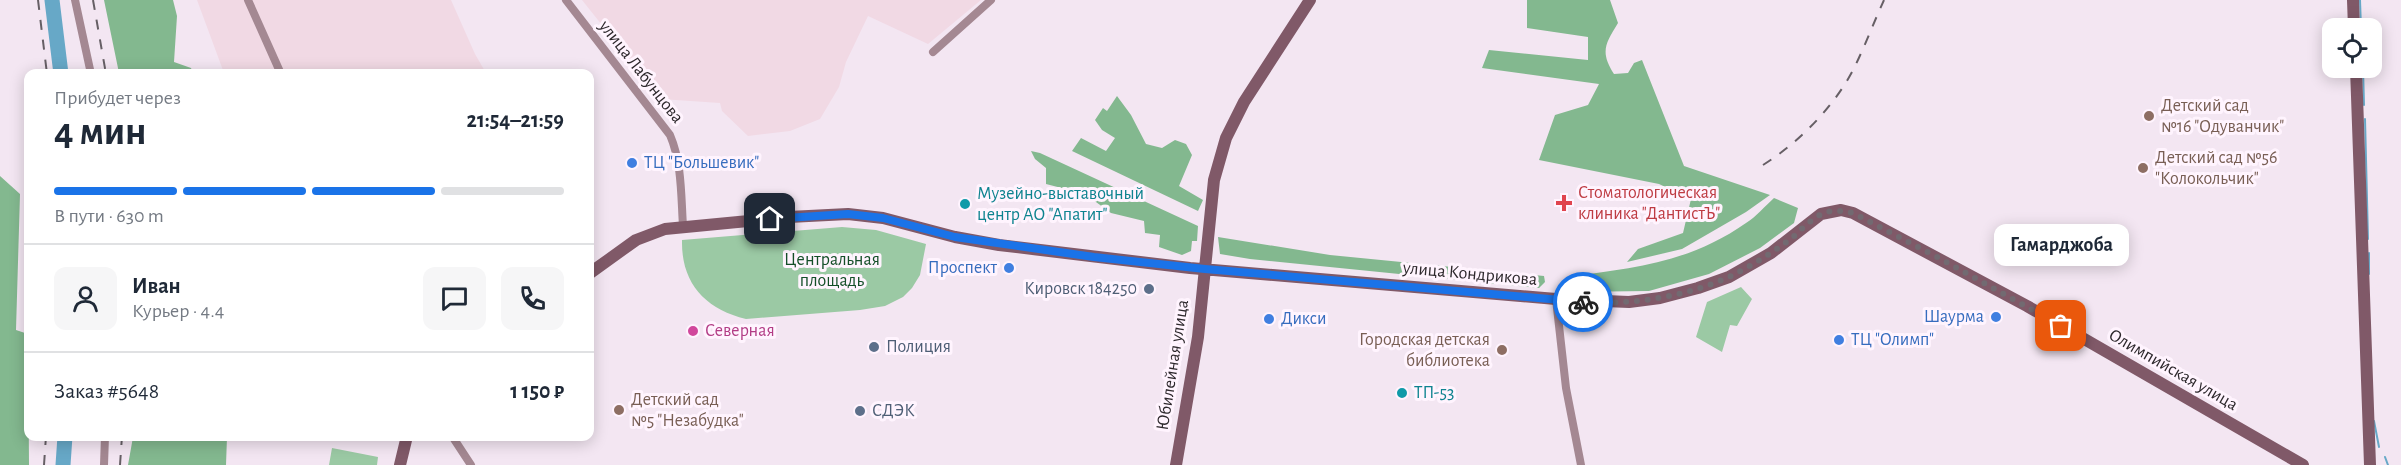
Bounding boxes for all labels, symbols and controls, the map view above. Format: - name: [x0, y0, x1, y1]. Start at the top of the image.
- street label: улица Лабунцова: [595, 16, 687, 127]
- map controls: [2322, 18, 2382, 78]
- button: locate: [2322, 18, 2382, 78]
- text: Прибудет через: [54, 88, 181, 108]
- place label: Детский сад №16 "Одуванчик": [2161, 97, 2284, 136]
- text: 21:54–21:59: [467, 109, 564, 131]
- marker: Детский сад №16 "Одуванчик": [2142, 109, 2156, 123]
- text: 4 мин: [54, 113, 147, 152]
- place label: Детский сад №56 "Колокольчик": [2155, 149, 2278, 188]
- place label: ТЦ "Большевик": [644, 154, 759, 172]
- marker: ТЦ "Большевик": [625, 156, 639, 170]
- marker: Детский сад №56 "Колокольчик": [2136, 161, 2150, 175]
- place label: Стоматологическая клиника "ДантистЪ": [1578, 184, 1720, 223]
- place label: Музейно-выставочный центр АО "Апатит": [977, 185, 1144, 224]
- pin: [744, 193, 795, 244]
- marker: Стоматологическая клиника "ДантистЪ": [1555, 194, 1573, 212]
- marker: Музейно-выставочный центр АО "Апатит": [958, 197, 972, 211]
- icon: home: [753, 202, 786, 235]
- text: В пути · 630 m: [54, 206, 164, 226]
- callout: Гамарджоба: [1994, 224, 2128, 266]
- text: Гамарджоба: [2010, 235, 2113, 255]
- park label: Центральная площадь: [784, 251, 880, 290]
- place label: Проспект: [928, 259, 998, 277]
- street label: улица Кондрикова: [1401, 259, 1538, 289]
- marker: Проспект: [1002, 261, 1016, 275]
- button: person: [54, 267, 117, 330]
- button: chat: [423, 267, 486, 330]
- button: phone: [501, 267, 564, 330]
- courier: [1553, 272, 1613, 332]
- text: Иван: [132, 275, 181, 297]
- place label: Кировск 184250: [1024, 280, 1137, 298]
- marker: Кировск 184250: [1142, 282, 1156, 296]
- icon: bike: [1567, 286, 1600, 319]
- street label: Юбилейная улица: [1153, 298, 1192, 432]
- pin: [2035, 300, 2086, 351]
- text: Курьер · 4.4: [132, 301, 224, 321]
- place label: Шаурма: [1924, 308, 1984, 326]
- icon: bag: [2044, 309, 2077, 342]
- place label: Дикси: [1281, 310, 1327, 328]
- marker: Шаурма: [1989, 310, 2003, 324]
- marker: Дикси: [1262, 312, 1276, 326]
- place label: Северная: [705, 322, 775, 340]
- marker: Северная: [686, 324, 700, 338]
- street label: Олимпийская улица: [2105, 326, 2241, 414]
- place label: Городская детская библиотека: [1359, 331, 1490, 370]
- place label: ТЦ "Олимп": [1851, 331, 1934, 349]
- marker: ТЦ "Олимп": [1832, 333, 1846, 347]
- place label: Полиция: [886, 338, 951, 356]
- marker: Полиция: [867, 340, 881, 354]
- marker: Городская детская библиотека: [1495, 343, 1509, 357]
- text: Заказ #5648: [54, 380, 159, 402]
- text: 1 150 ₽: [510, 380, 564, 402]
- place label: ТП-53: [1414, 384, 1454, 402]
- marker: ТП-53: [1395, 386, 1409, 400]
- place label: Детский сад №5 "Незабудка": [631, 391, 744, 430]
- place label: СДЭК: [872, 402, 915, 420]
- marker: Детский сад №5 "Незабудка": [612, 403, 626, 417]
- marker: СДЭК: [853, 404, 867, 418]

